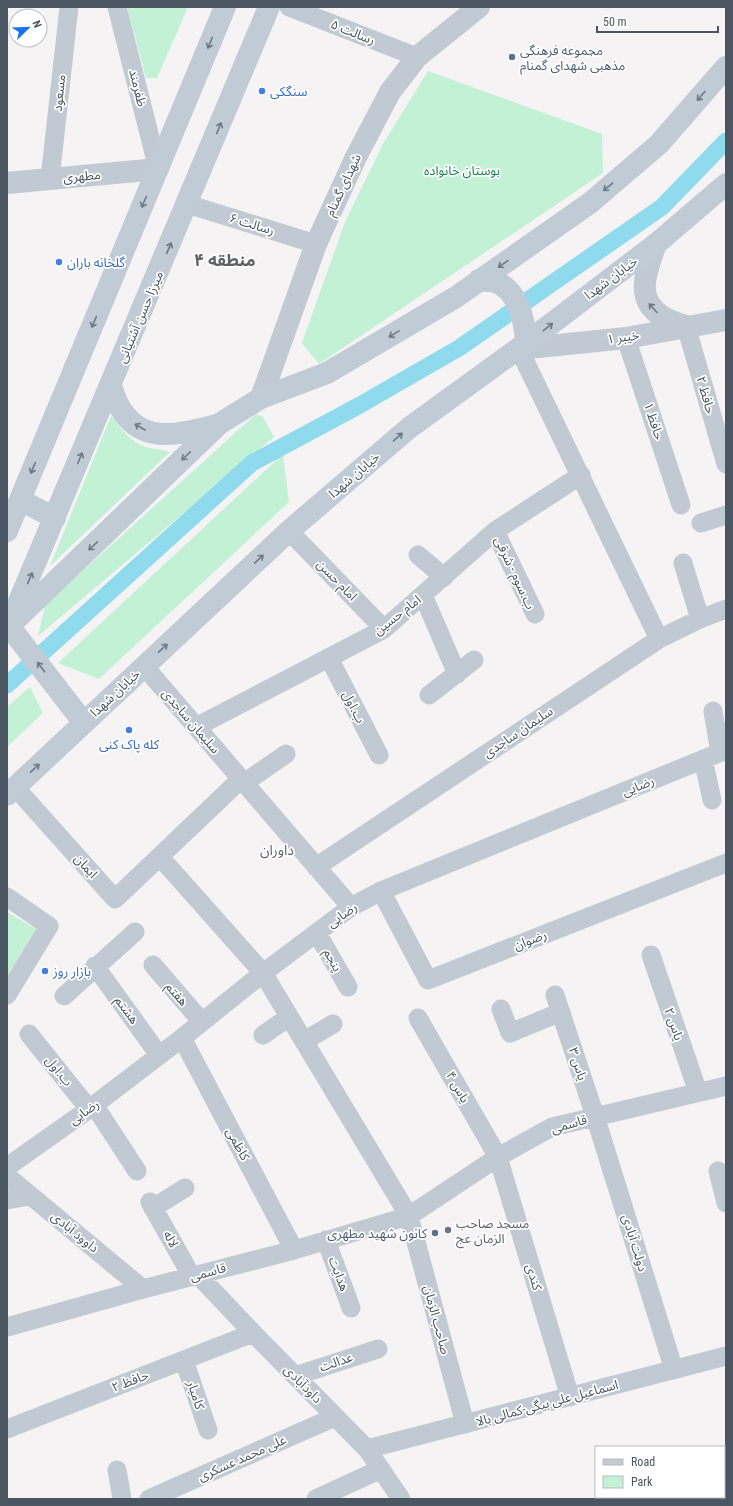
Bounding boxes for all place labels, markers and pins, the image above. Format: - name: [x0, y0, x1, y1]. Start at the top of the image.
- place label: مجموعه فرهنگی مذهبی شهدای گمنام: [520, 43, 625, 75]
- marker: مجموعه فرهنگی مذهبی شهدای گمنام: [507, 52, 517, 62]
- place label: سنگکی: [270, 84, 307, 100]
- marker: سنگکی: [257, 86, 267, 96]
- place label: گلخانه باران: [67, 255, 125, 271]
- marker: گلخانه باران: [54, 257, 64, 267]
- marker: کله پاک کنی: [124, 725, 134, 735]
- place label: کله پاک کنی: [99, 737, 160, 754]
- place label: بازار روز: [52, 964, 91, 979]
- marker: بازار روز: [40, 966, 50, 976]
- place label: مسجد صاحب الزمان عج: [456, 1216, 530, 1249]
- marker: مسجد صاحب الزمان عج: [443, 1225, 453, 1235]
- place label: کانون شهید مطهری: [327, 1226, 428, 1242]
- marker: کانون شهید مطهری: [430, 1228, 440, 1238]

